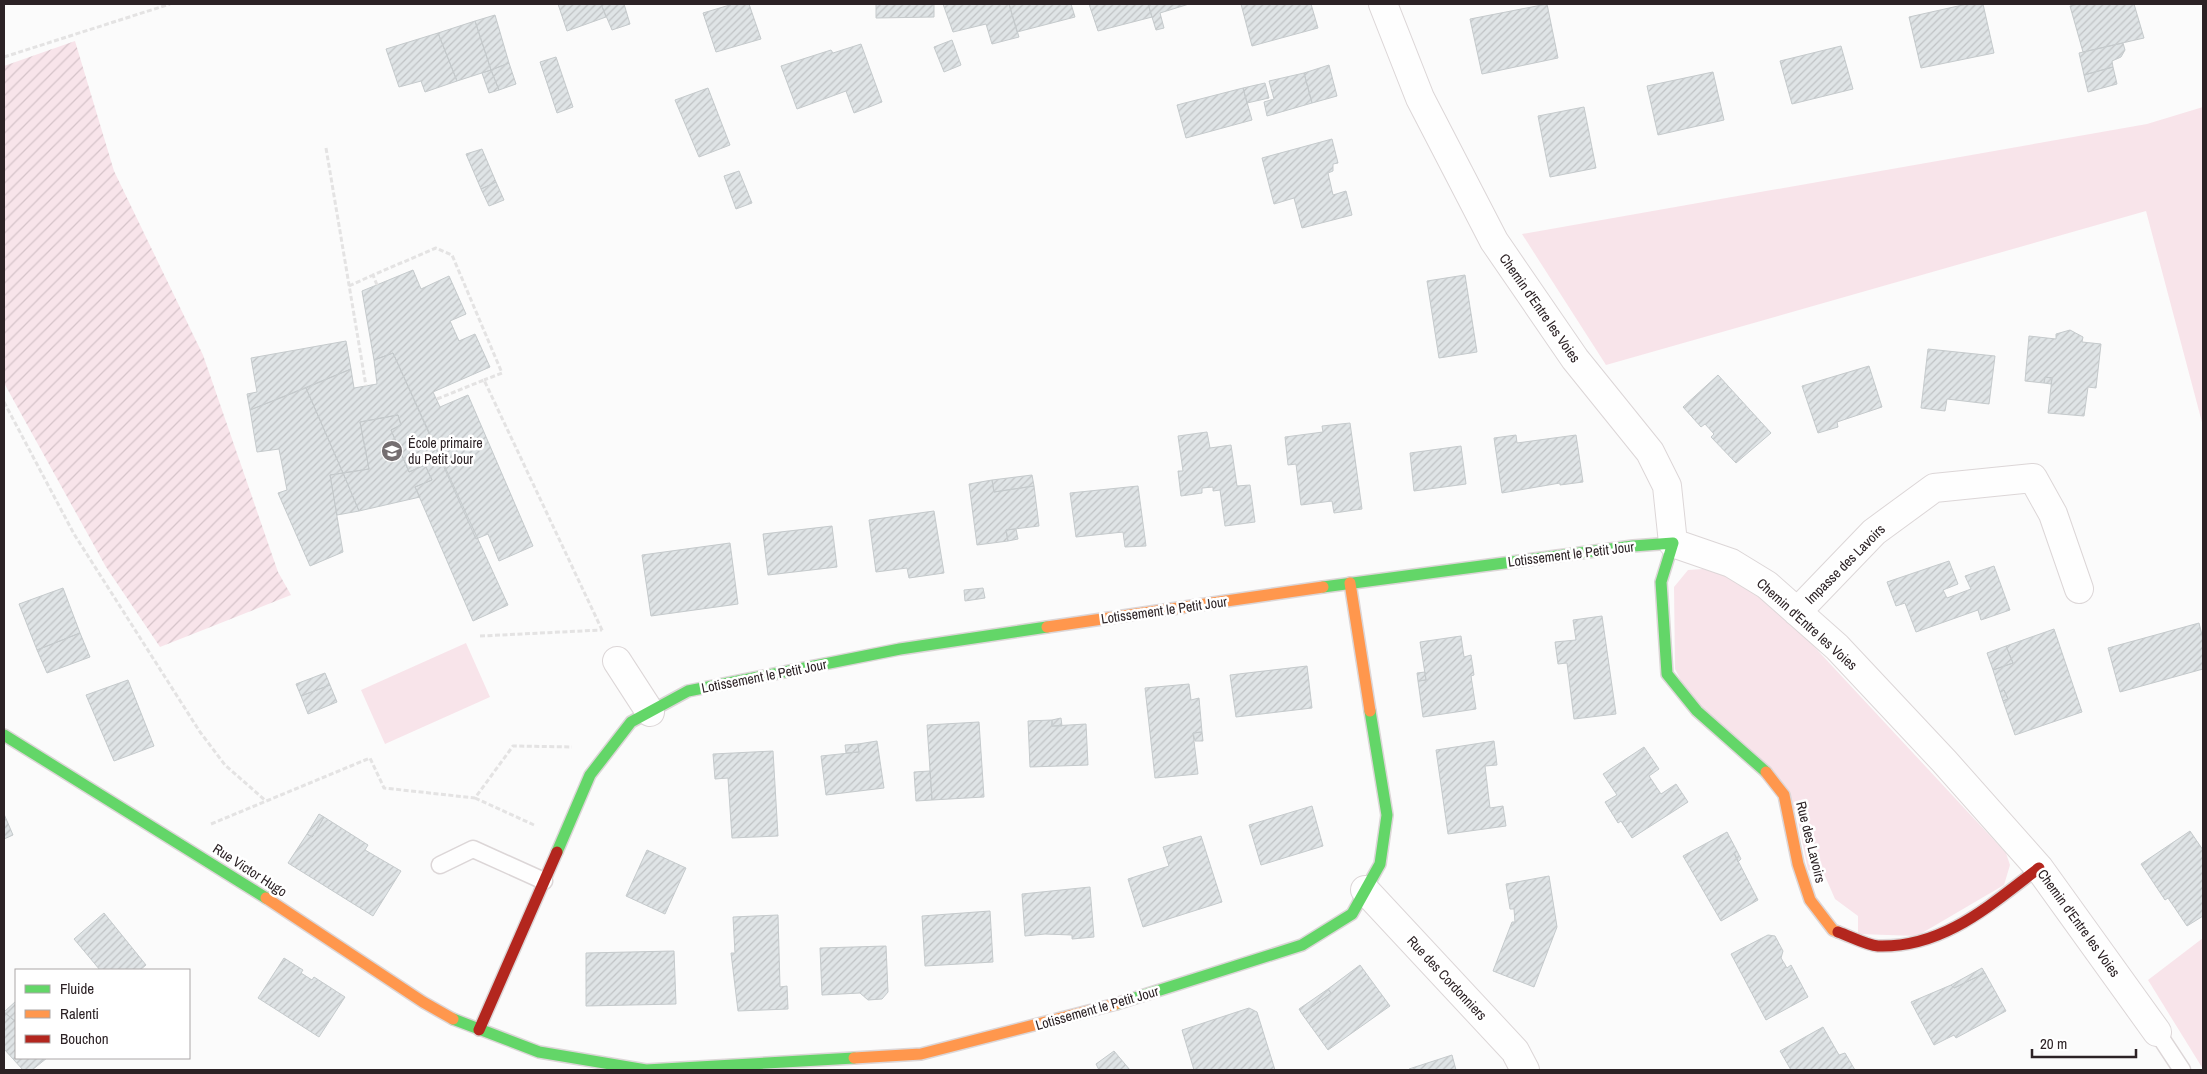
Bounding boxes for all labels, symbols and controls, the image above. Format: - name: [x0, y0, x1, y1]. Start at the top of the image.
- street label: Chemin d'Entre les Voies: [1496, 250, 1585, 366]
- place label: École primaire du Petit Jour: [408, 434, 483, 468]
- school or university icon: École primaire du Petit Jour: [380, 439, 404, 463]
- street label: Impasse des Lavoirs: [1801, 520, 1889, 608]
- street label: Lotissement le Petit Jour: [1507, 537, 1635, 571]
- street label: Chemin d'Entre les Voies: [1753, 574, 1861, 674]
- street label: Lotissement le Petit Jour: [1100, 592, 1228, 628]
- street label: Lotissement le Petit Jour: [700, 655, 828, 697]
- street label: Rue des Lavoirs: [1792, 799, 1830, 885]
- street label: Rue Victor Hugo: [210, 839, 290, 901]
- street label: Chemin d'Entre les Voies: [2034, 865, 2124, 981]
- street label: Rue des Cordonniers: [1403, 932, 1491, 1024]
- legend: [15, 969, 190, 1059]
- text: Fluide: [60, 978, 94, 999]
- street label: Lotissement le Petit Jour: [1033, 982, 1161, 1034]
- text: Ralenti: [60, 1003, 99, 1024]
- scale bar: [2032, 1026, 2136, 1058]
- text: Bouchon: [60, 1028, 109, 1049]
- text: 20 m: [2040, 1033, 2067, 1054]

